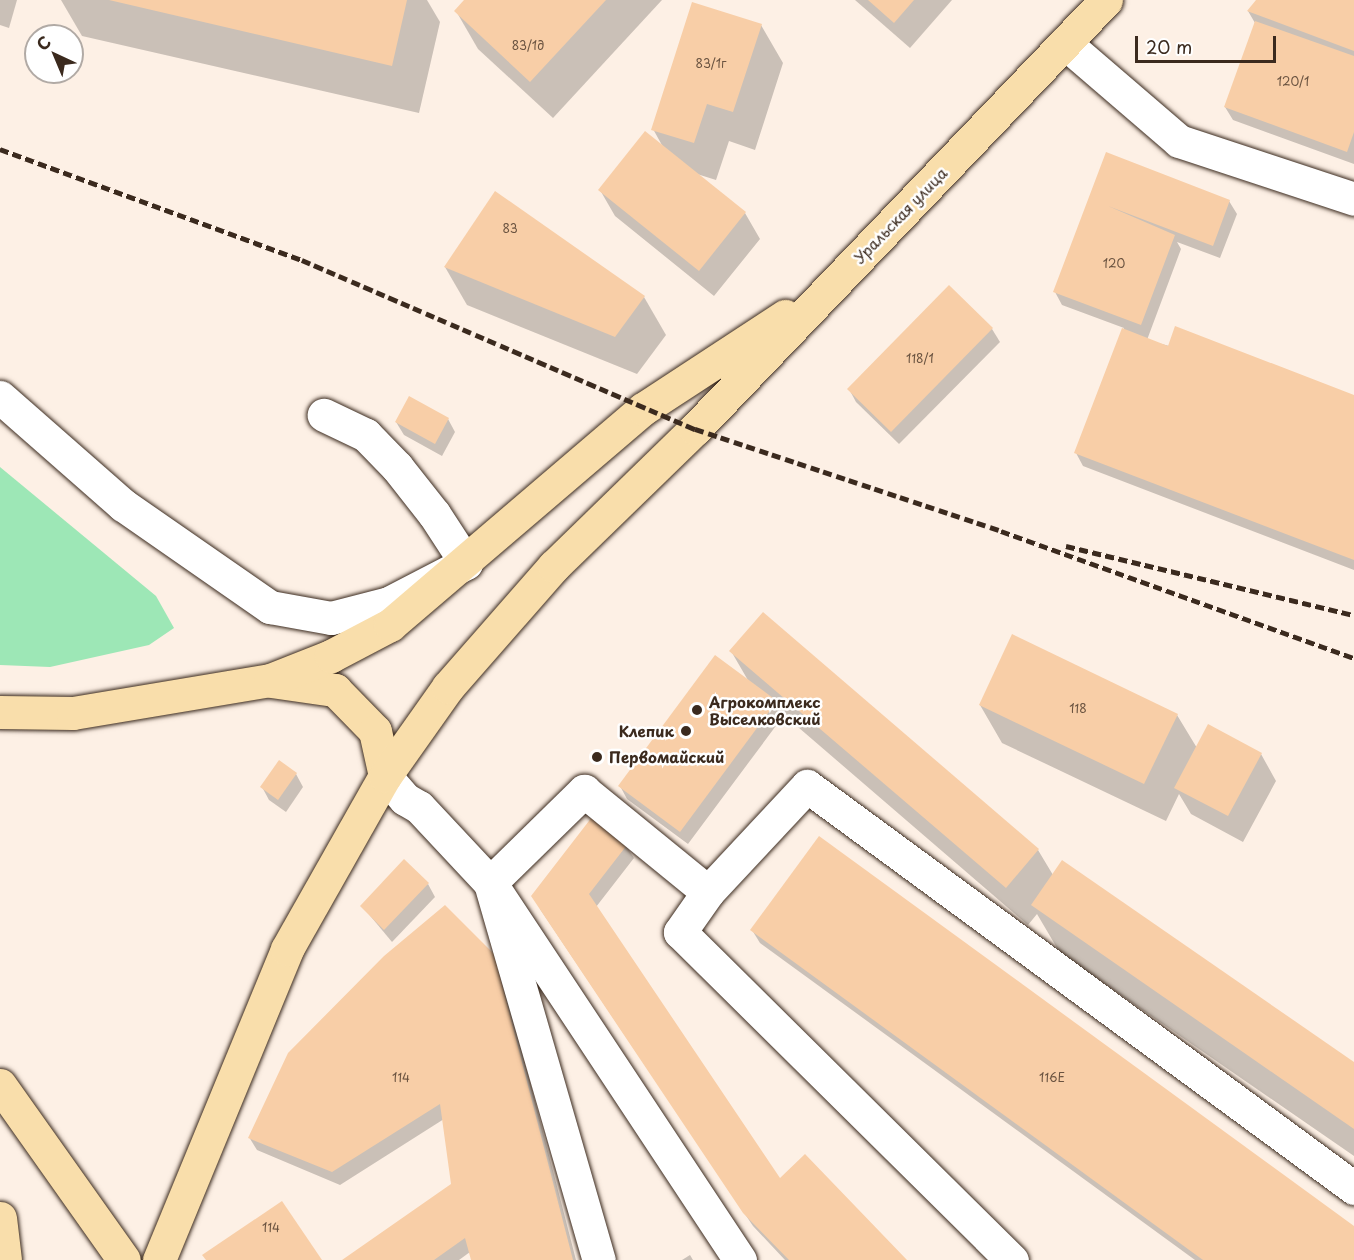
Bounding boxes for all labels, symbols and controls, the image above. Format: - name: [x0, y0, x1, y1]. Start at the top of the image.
- north arrow: [24, 24, 84, 84]
- scale bar: [1138, 24, 1279, 62]
- text: С: [30, 30, 56, 55]
- text: 20 m: [1146, 33, 1192, 60]
- house number: 83/1д: [512, 39, 544, 53]
- house number: 83/1г: [696, 57, 726, 71]
- house number: 120/1: [1277, 75, 1309, 89]
- street label: Уральская улица: [849, 163, 951, 267]
- house number: 83: [502, 222, 518, 236]
- house number: 120: [1103, 257, 1125, 271]
- house number: 118/1: [906, 352, 934, 366]
- place label: Агрокомплекс Выселковский: [709, 692, 821, 727]
- house number: 118: [1069, 702, 1087, 716]
- marker: Агрокомплекс Выселковский: [690, 703, 704, 717]
- place label: Клепик: [619, 722, 674, 740]
- marker: Клепик: [679, 724, 693, 738]
- place label: Первомайский: [609, 748, 724, 766]
- marker: Первомайский: [590, 750, 604, 764]
- house number: 114: [392, 1071, 410, 1085]
- house number: 116Е: [1039, 1071, 1065, 1085]
- house number: 114: [262, 1221, 280, 1235]

